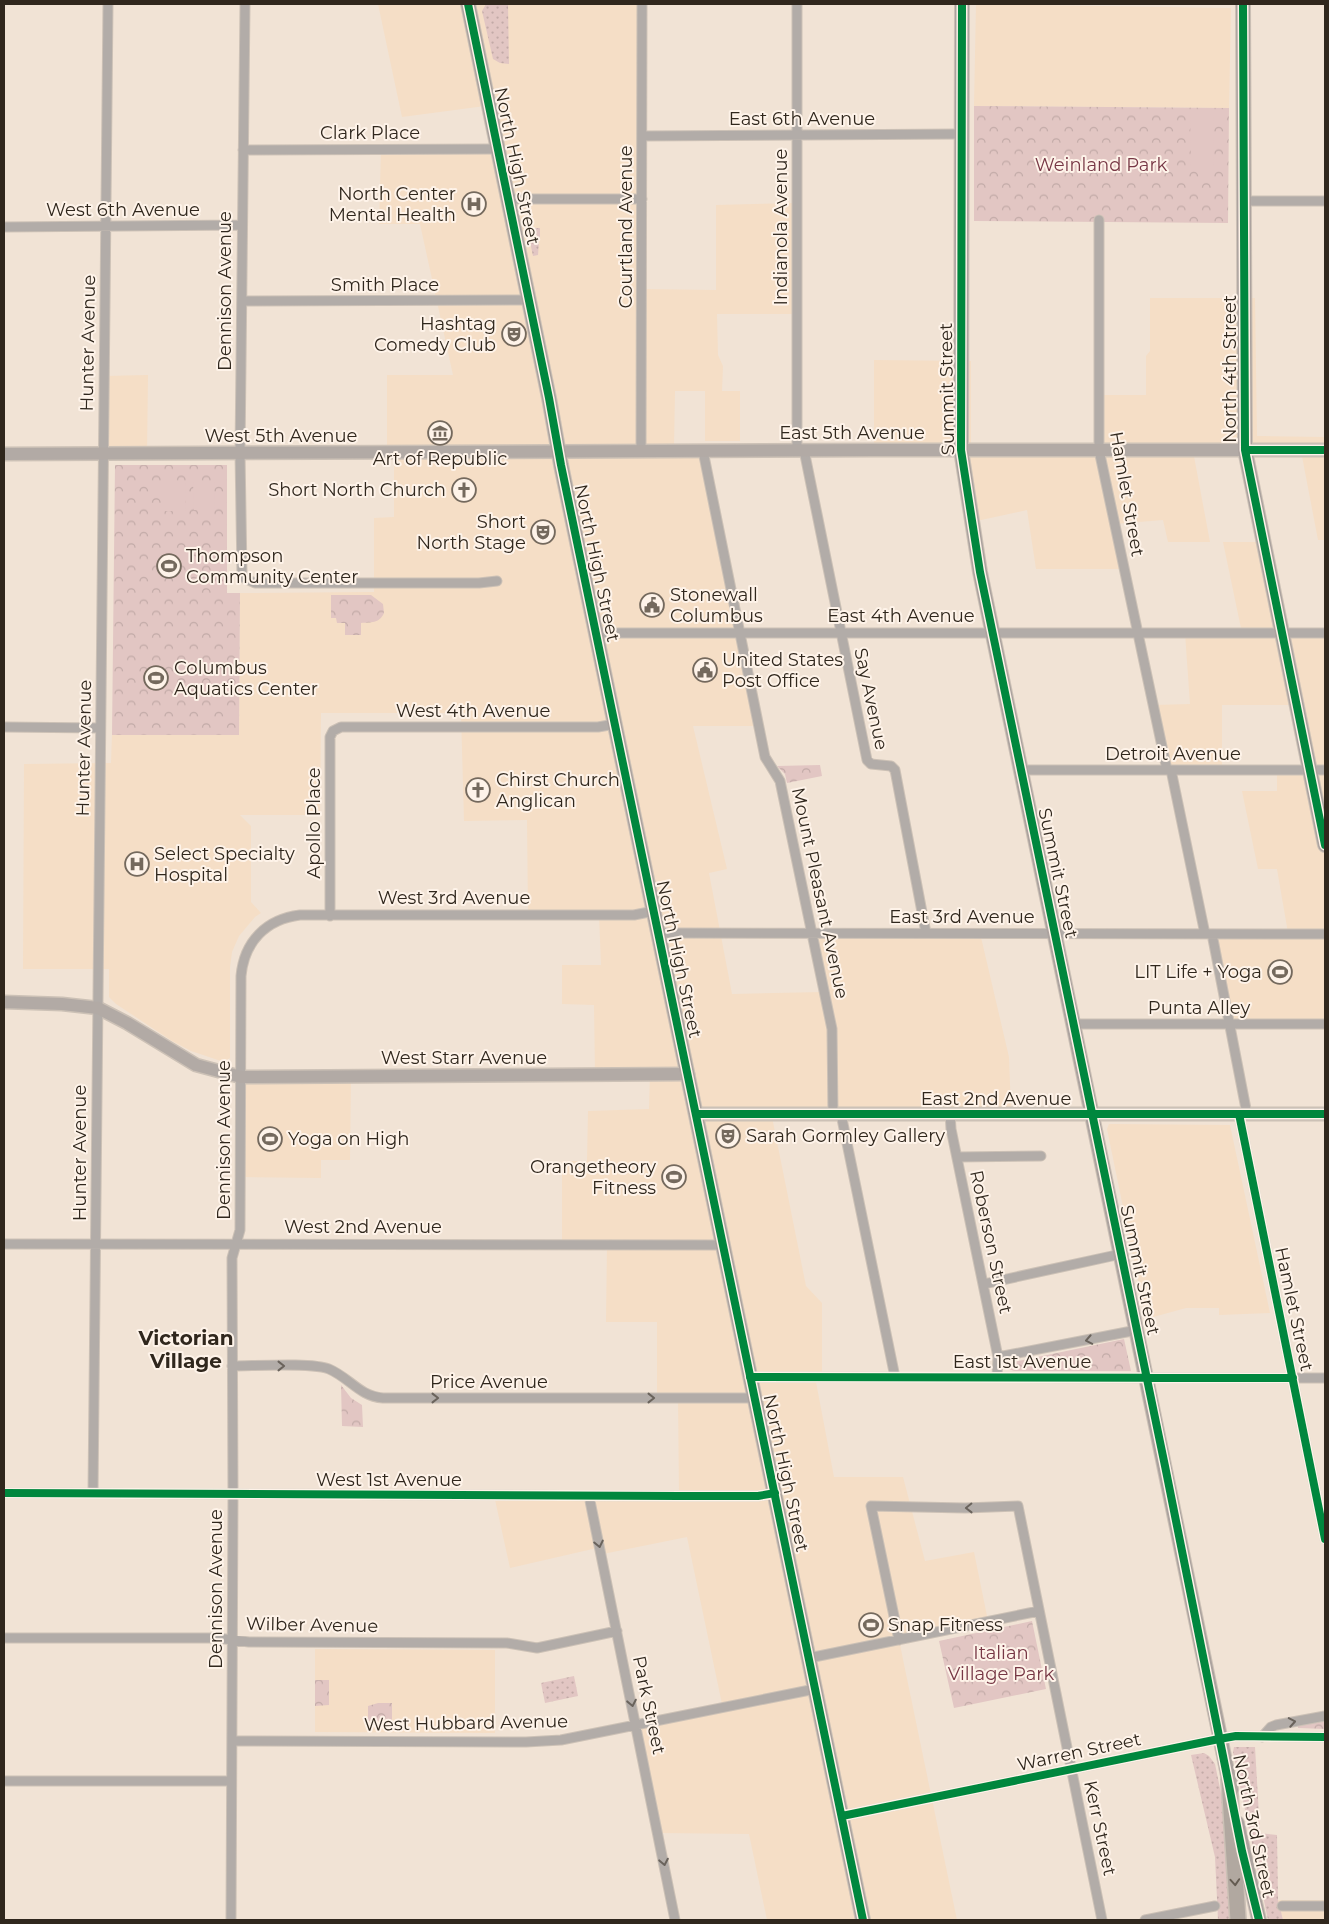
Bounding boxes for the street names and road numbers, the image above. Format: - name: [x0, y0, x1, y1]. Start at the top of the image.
- street label: North High Street: [490, 85, 544, 247]
- street label: East 6th Avenue: [729, 108, 875, 130]
- street label: Clark Place: [320, 122, 420, 144]
- street label: Courtland Avenue: [615, 145, 637, 309]
- street label: Indianola Avenue: [770, 148, 792, 305]
- street label: West 6th Avenue: [46, 199, 200, 221]
- street label: Dennison Avenue: [214, 211, 236, 371]
- street label: Hunter Avenue: [76, 274, 100, 411]
- street label: Smith Place: [331, 274, 439, 296]
- street label: North 4th Street: [1219, 295, 1241, 443]
- street label: Summit Street: [935, 323, 959, 455]
- street label: East 5th Avenue: [779, 422, 925, 444]
- street label: West 5th Avenue: [205, 425, 358, 447]
- street label: Hamlet Street: [1105, 430, 1149, 558]
- street label: North High Street: [570, 482, 624, 644]
- street label: East 4th Avenue: [827, 605, 975, 627]
- street label: Say Avenue: [849, 646, 893, 752]
- street label: Hunter Avenue: [72, 679, 96, 816]
- street label: West 4th Avenue: [396, 700, 550, 722]
- street label: Detroit Avenue: [1105, 743, 1241, 765]
- street label: Apollo Place: [303, 767, 325, 879]
- street label: Mount Pleasant Avenue: [787, 785, 853, 1001]
- street label: Summit Street: [1033, 806, 1083, 940]
- street label: North High Street: [652, 878, 706, 1040]
- street label: West 3rd Avenue: [378, 887, 530, 909]
- street label: East 3rd Avenue: [889, 906, 1035, 928]
- street label: Punta Alley: [1148, 997, 1251, 1019]
- street label: West Starr Avenue: [381, 1047, 547, 1069]
- street label: Dennison Avenue: [213, 1060, 235, 1220]
- street label: Hunter Avenue: [69, 1085, 91, 1221]
- street label: East 2nd Avenue: [921, 1088, 1071, 1110]
- street label: Roberson Street: [965, 1168, 1017, 1316]
- street label: Summit Street: [1115, 1203, 1165, 1337]
- street label: West 2nd Avenue: [284, 1216, 442, 1238]
- street label: Hamlet Street: [1270, 1245, 1318, 1373]
- street label: East 1st Avenue: [953, 1351, 1091, 1373]
- street label: Price Avenue: [430, 1371, 548, 1393]
- street label: North High Street: [759, 1392, 813, 1554]
- street label: West 1st Avenue: [316, 1469, 462, 1491]
- street label: Dennison Avenue: [205, 1509, 227, 1669]
- street label: Wilber Avenue: [246, 1613, 378, 1637]
- street label: Park Street: [628, 1654, 670, 1756]
- street label: West Hubbard Avenue: [364, 1710, 568, 1736]
- street label: Warren Street: [1015, 1728, 1143, 1776]
- street label: North 3rd Street: [1228, 1752, 1280, 1900]
- street label: Kerr Street: [1079, 1778, 1121, 1878]

